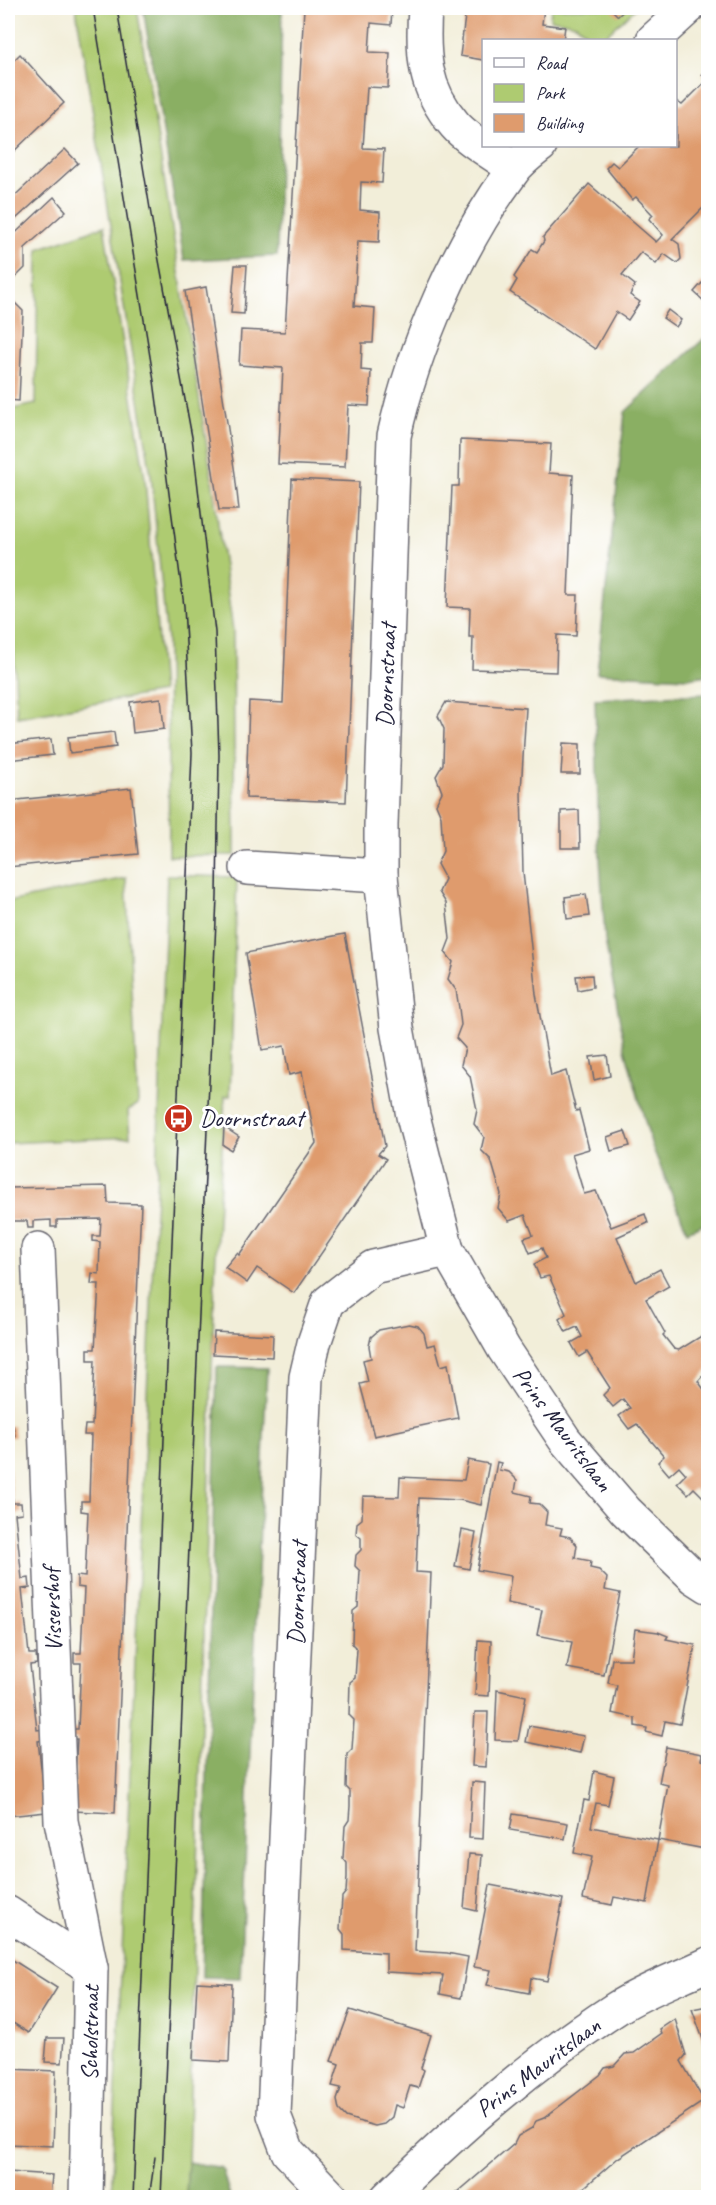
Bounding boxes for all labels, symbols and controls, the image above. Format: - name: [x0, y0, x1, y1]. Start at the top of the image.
- legend: [482, 39, 677, 147]
- text: Road: [536, 52, 569, 74]
- text: Park: [536, 82, 566, 104]
- text: Building: [536, 112, 585, 134]
- street label: Doornstraat: [369, 620, 403, 727]
- bus stop icon: Doornstraat: [163, 1102, 195, 1134]
- place label: Doornstraat: [200, 1103, 307, 1133]
- street label: Prins Mauritslaan: [506, 1361, 620, 1498]
- street label: Doornstraat: [280, 1538, 314, 1645]
- street label: Vissershof: [35, 1562, 68, 1652]
- street label: Scholstraat: [74, 1983, 106, 2081]
- street label: Prins Mauritslaan: [470, 2010, 607, 2124]

